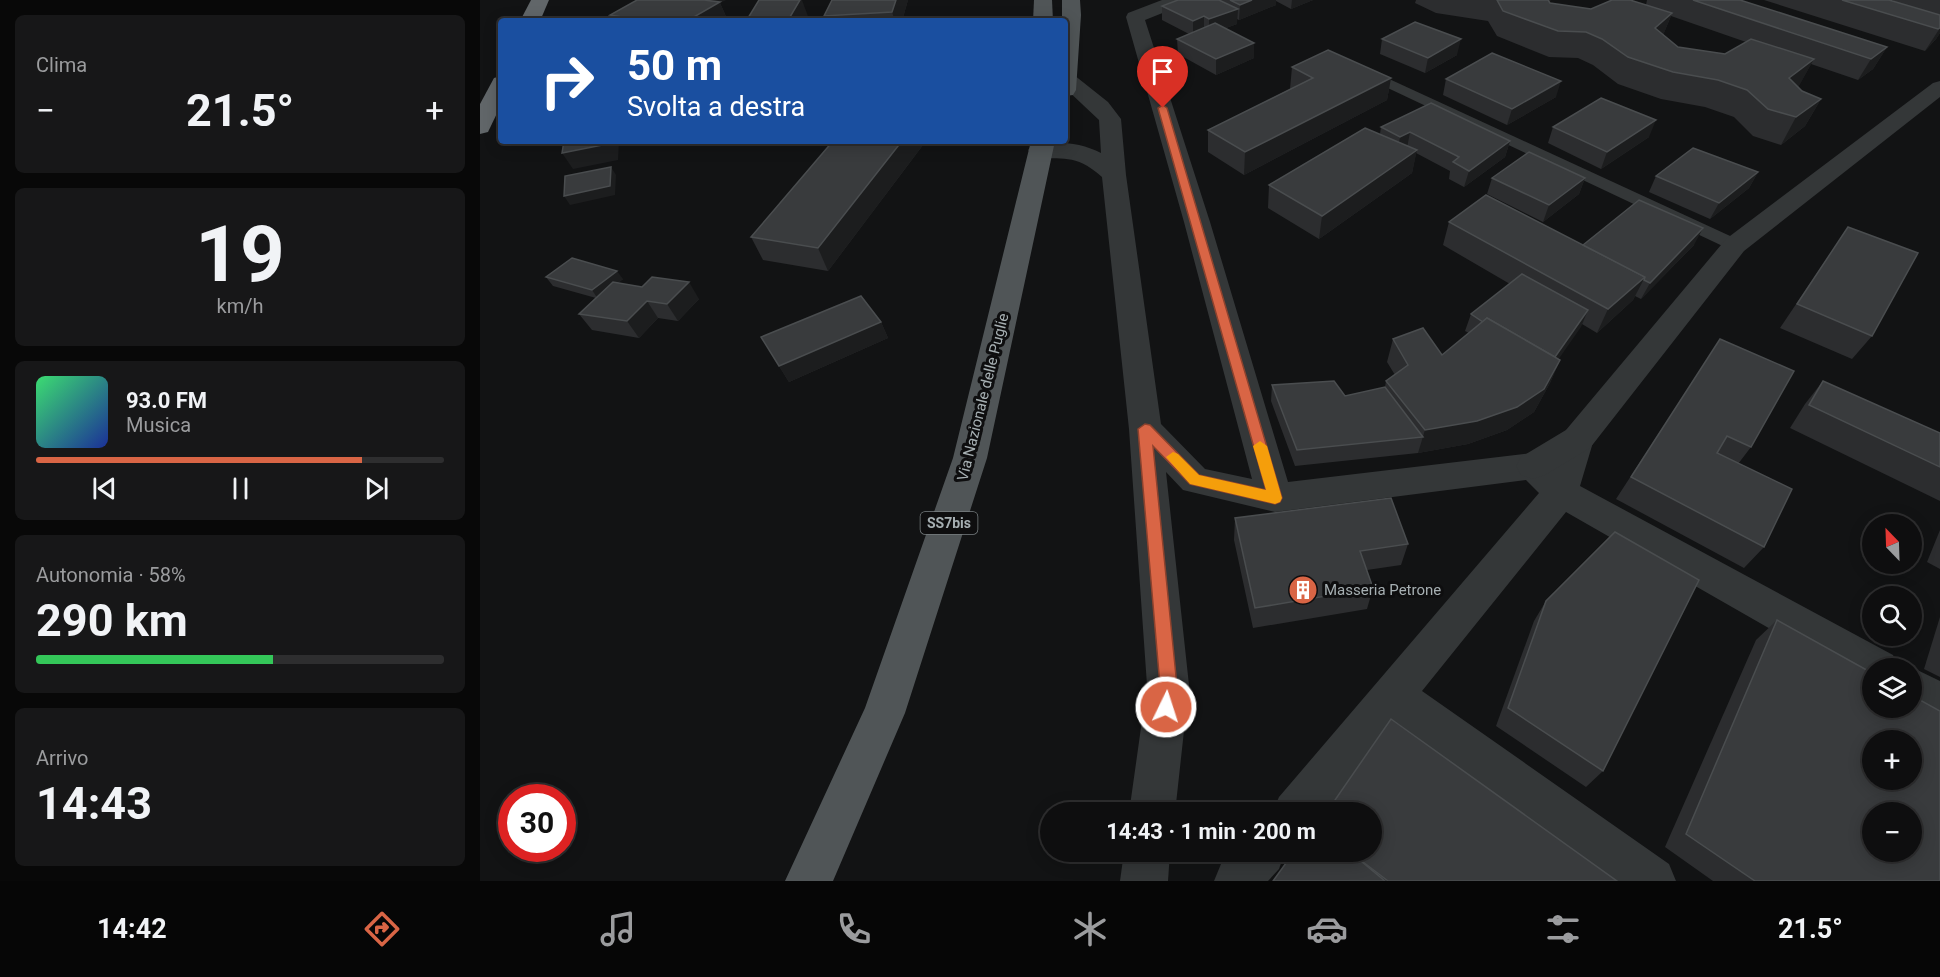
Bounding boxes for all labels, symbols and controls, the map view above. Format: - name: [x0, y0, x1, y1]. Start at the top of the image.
- text: 50 m: [627, 41, 722, 90]
- icon: right: [528, 42, 606, 120]
- pin: [1137, 46, 1188, 108]
- text: Clima: [36, 53, 87, 77]
- icon: arrive: [1146, 55, 1179, 88]
- text: 21.5°: [186, 84, 294, 137]
- text: −: [36, 91, 55, 130]
- text: +: [425, 91, 444, 130]
- text: Svolta a destra: [627, 91, 805, 123]
- text: 19: [195, 209, 285, 300]
- text: km/h: [217, 294, 263, 318]
- street label: Via Nazionale delle Puglie: [953, 311, 1013, 483]
- text: 93.0 FM: [126, 388, 207, 413]
- text: Musica: [126, 413, 191, 437]
- icon: previous: [88, 472, 121, 505]
- icon: pause: [224, 472, 257, 505]
- icon: next: [360, 472, 393, 505]
- road number: SS7bis: [920, 512, 978, 534]
- north arrow: [1862, 514, 1922, 574]
- map controls: [1862, 514, 1922, 862]
- text: Autonomia · 58%: [36, 563, 186, 587]
- building icon: Masseria Petrone: [1287, 574, 1319, 606]
- place label: Masseria Petrone: [1324, 581, 1441, 599]
- button: search: [1862, 586, 1922, 646]
- text: 290 km: [36, 594, 188, 647]
- button: layers: [1862, 658, 1922, 718]
- position arrow: [1134, 675, 1198, 739]
- button: +: [1862, 730, 1922, 790]
- text: Arrivo: [36, 746, 88, 770]
- text: 14:43: [36, 777, 152, 830]
- speed limit sign: 30: [498, 784, 576, 862]
- button: −: [1862, 802, 1922, 862]
- text: 14:43 · 1 min · 200 m: [1106, 819, 1316, 844]
- icon: directions: [361, 908, 403, 950]
- icon: music: [597, 908, 639, 950]
- icon: phone: [833, 908, 875, 950]
- icon: climate: [1069, 908, 1111, 950]
- icon: car: [1306, 908, 1348, 950]
- icon: filters: [1542, 908, 1584, 950]
- text: 14:42: [97, 913, 167, 945]
- text: 21.5°: [1778, 913, 1843, 945]

